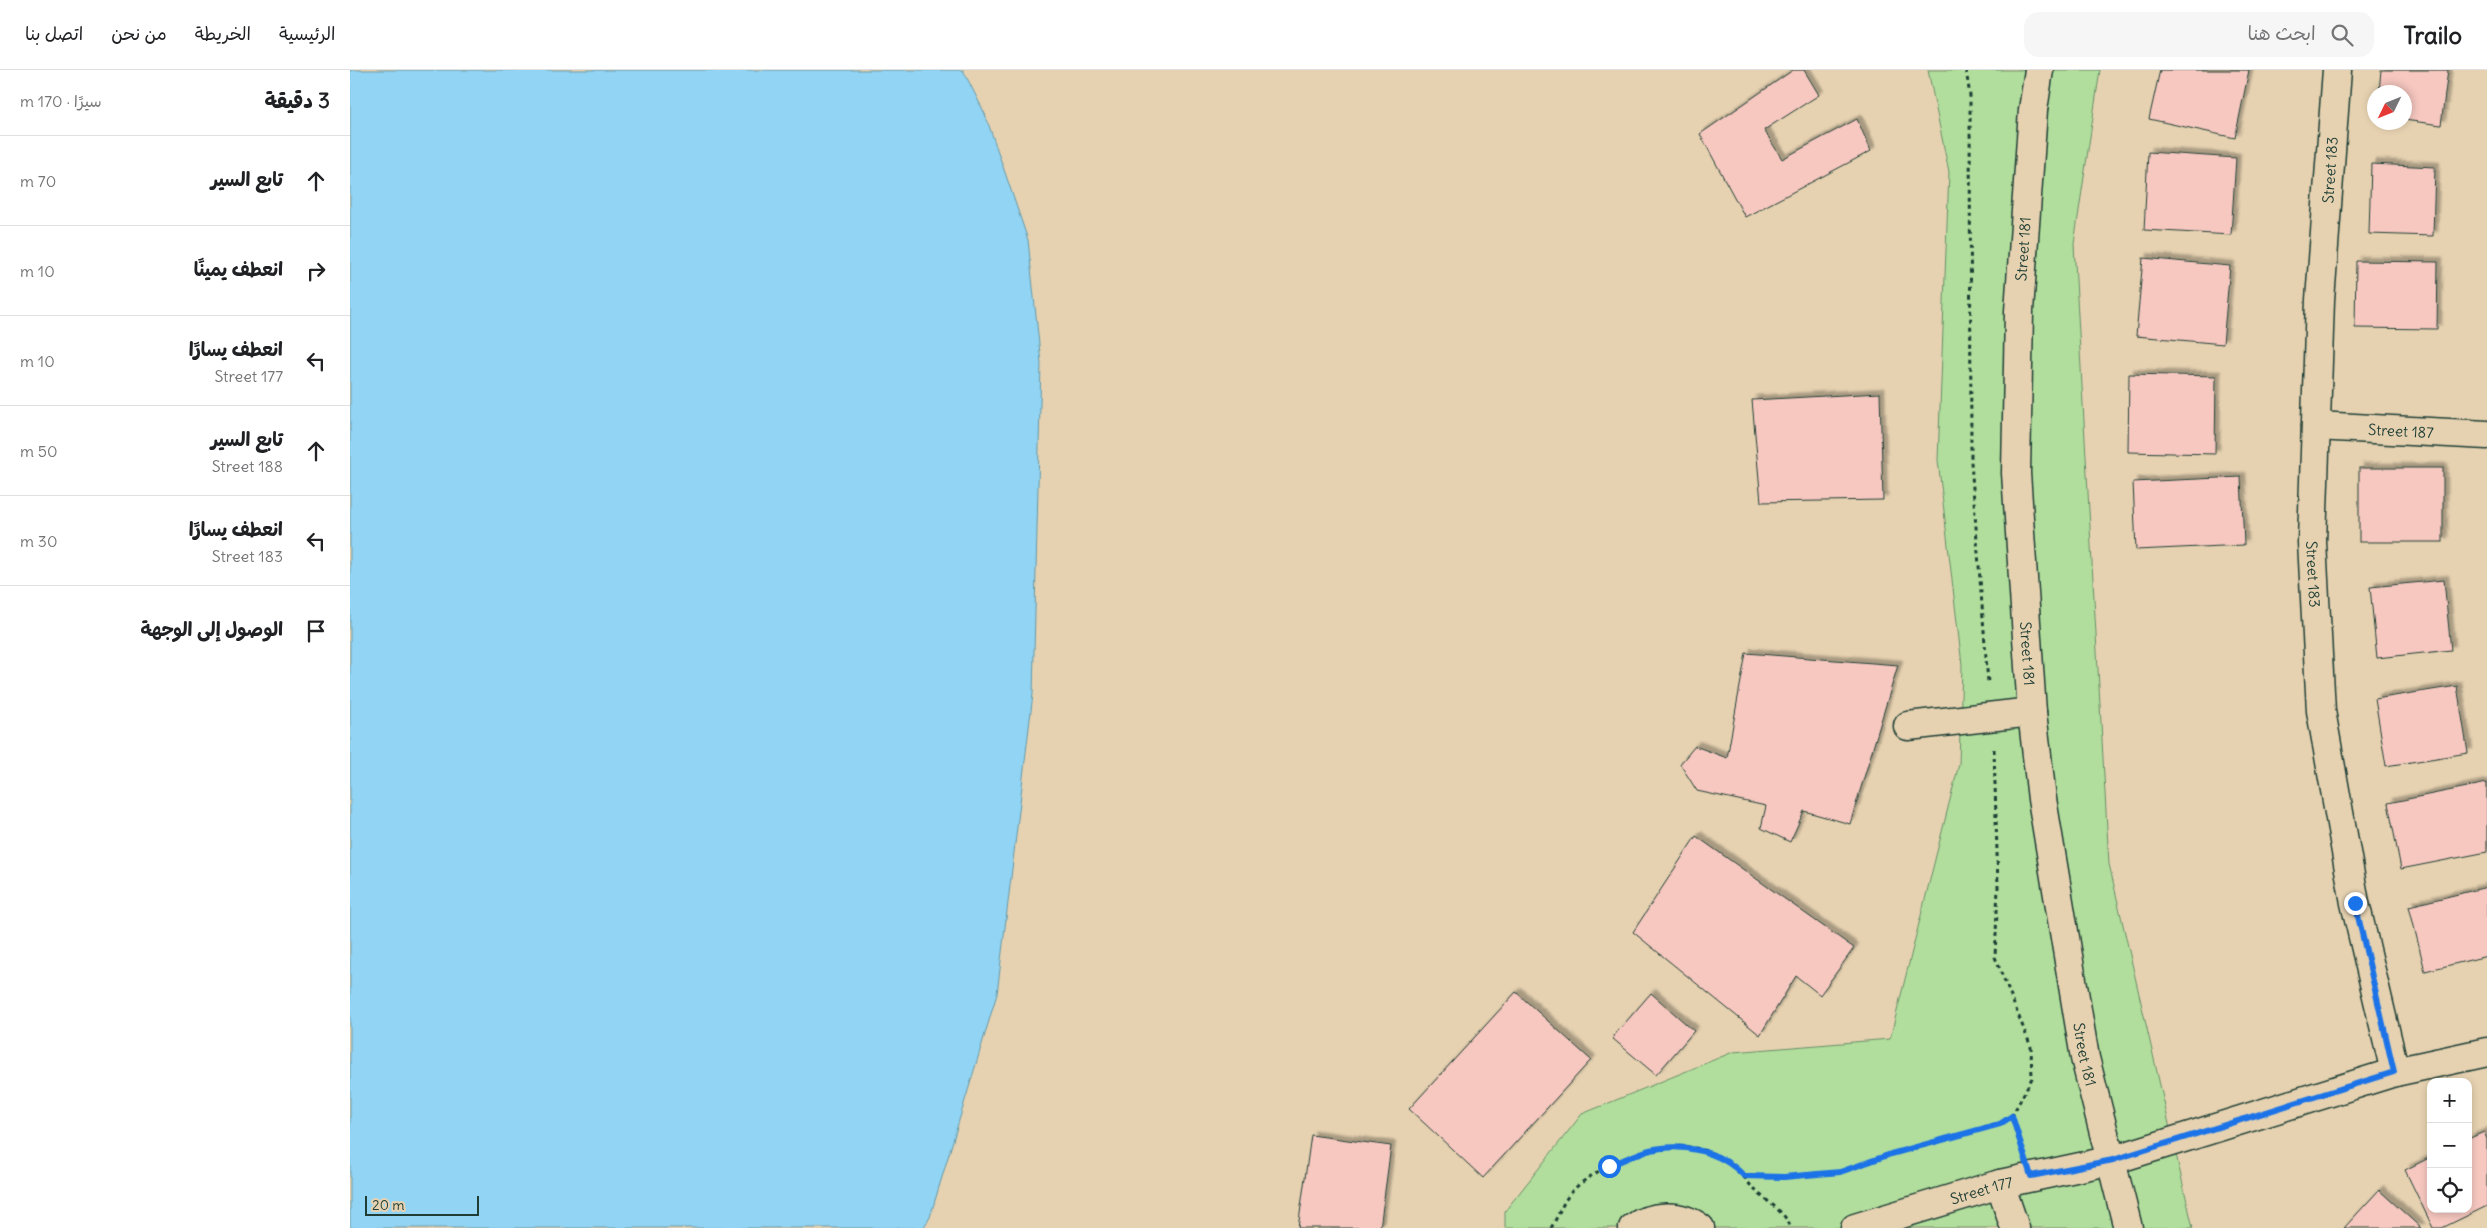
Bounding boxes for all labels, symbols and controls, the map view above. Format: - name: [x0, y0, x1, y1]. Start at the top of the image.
- search box: [2024, 12, 2374, 57]
- text: Trailo: [2404, 20, 2462, 50]
- text: ابحث هنا: [2248, 21, 2316, 45]
- icon: search: [2328, 21, 2356, 49]
- text: اتصل بنا: [25, 22, 83, 45]
- text: من نحن: [111, 22, 167, 45]
- text: الخريطة: [195, 22, 251, 45]
- text: الرئيسية: [279, 22, 336, 45]
- north arrow: [2367, 85, 2412, 130]
- text: 3 دقيقة: [265, 87, 330, 114]
- text: سيرًا · 170 m: [20, 91, 102, 111]
- street label: Street 183: [2318, 136, 2342, 204]
- text: تابع السير: [211, 167, 283, 191]
- icon: ahead: [302, 167, 330, 195]
- text: 70 m: [20, 171, 56, 191]
- street label: Street 181: [2011, 216, 2035, 282]
- text: انعطف يمينًا: [194, 257, 283, 281]
- icon: right: [302, 257, 330, 285]
- text: 10 m: [20, 261, 55, 281]
- text: انعطف يسارًا: [189, 337, 283, 361]
- icon: left: [302, 347, 330, 375]
- text: 10 m: [20, 351, 55, 371]
- text: Street 177: [214, 366, 283, 386]
- street label: Street 187: [2368, 419, 2434, 442]
- text: تابع السير: [211, 427, 283, 451]
- icon: ahead: [302, 437, 330, 465]
- text: 50 m: [20, 441, 58, 461]
- text: Street 188: [212, 456, 283, 476]
- text: انعطف يسارًا: [189, 517, 283, 541]
- icon: left: [302, 527, 330, 555]
- text: 30 m: [20, 531, 57, 551]
- street label: Street 183: [2302, 540, 2325, 608]
- text: Street 183: [212, 546, 283, 566]
- text: الوصول إلى الوجهة: [140, 617, 283, 641]
- icon: arrive: [302, 617, 330, 645]
- street label: Street 181: [2016, 621, 2040, 686]
- route end: [2344, 892, 2367, 915]
- street label: Street 181: [2070, 1021, 2101, 1088]
- map controls: [2427, 1078, 2472, 1213]
- button: +: [2427, 1078, 2472, 1123]
- button: −: [2427, 1123, 2472, 1168]
- route start: [1598, 1155, 1621, 1178]
- button: locate: [2427, 1168, 2472, 1213]
- street label: Street 177: [1948, 1172, 2014, 1208]
- scale bar: [365, 1193, 479, 1216]
- text: 20 m: [372, 1196, 405, 1214]

